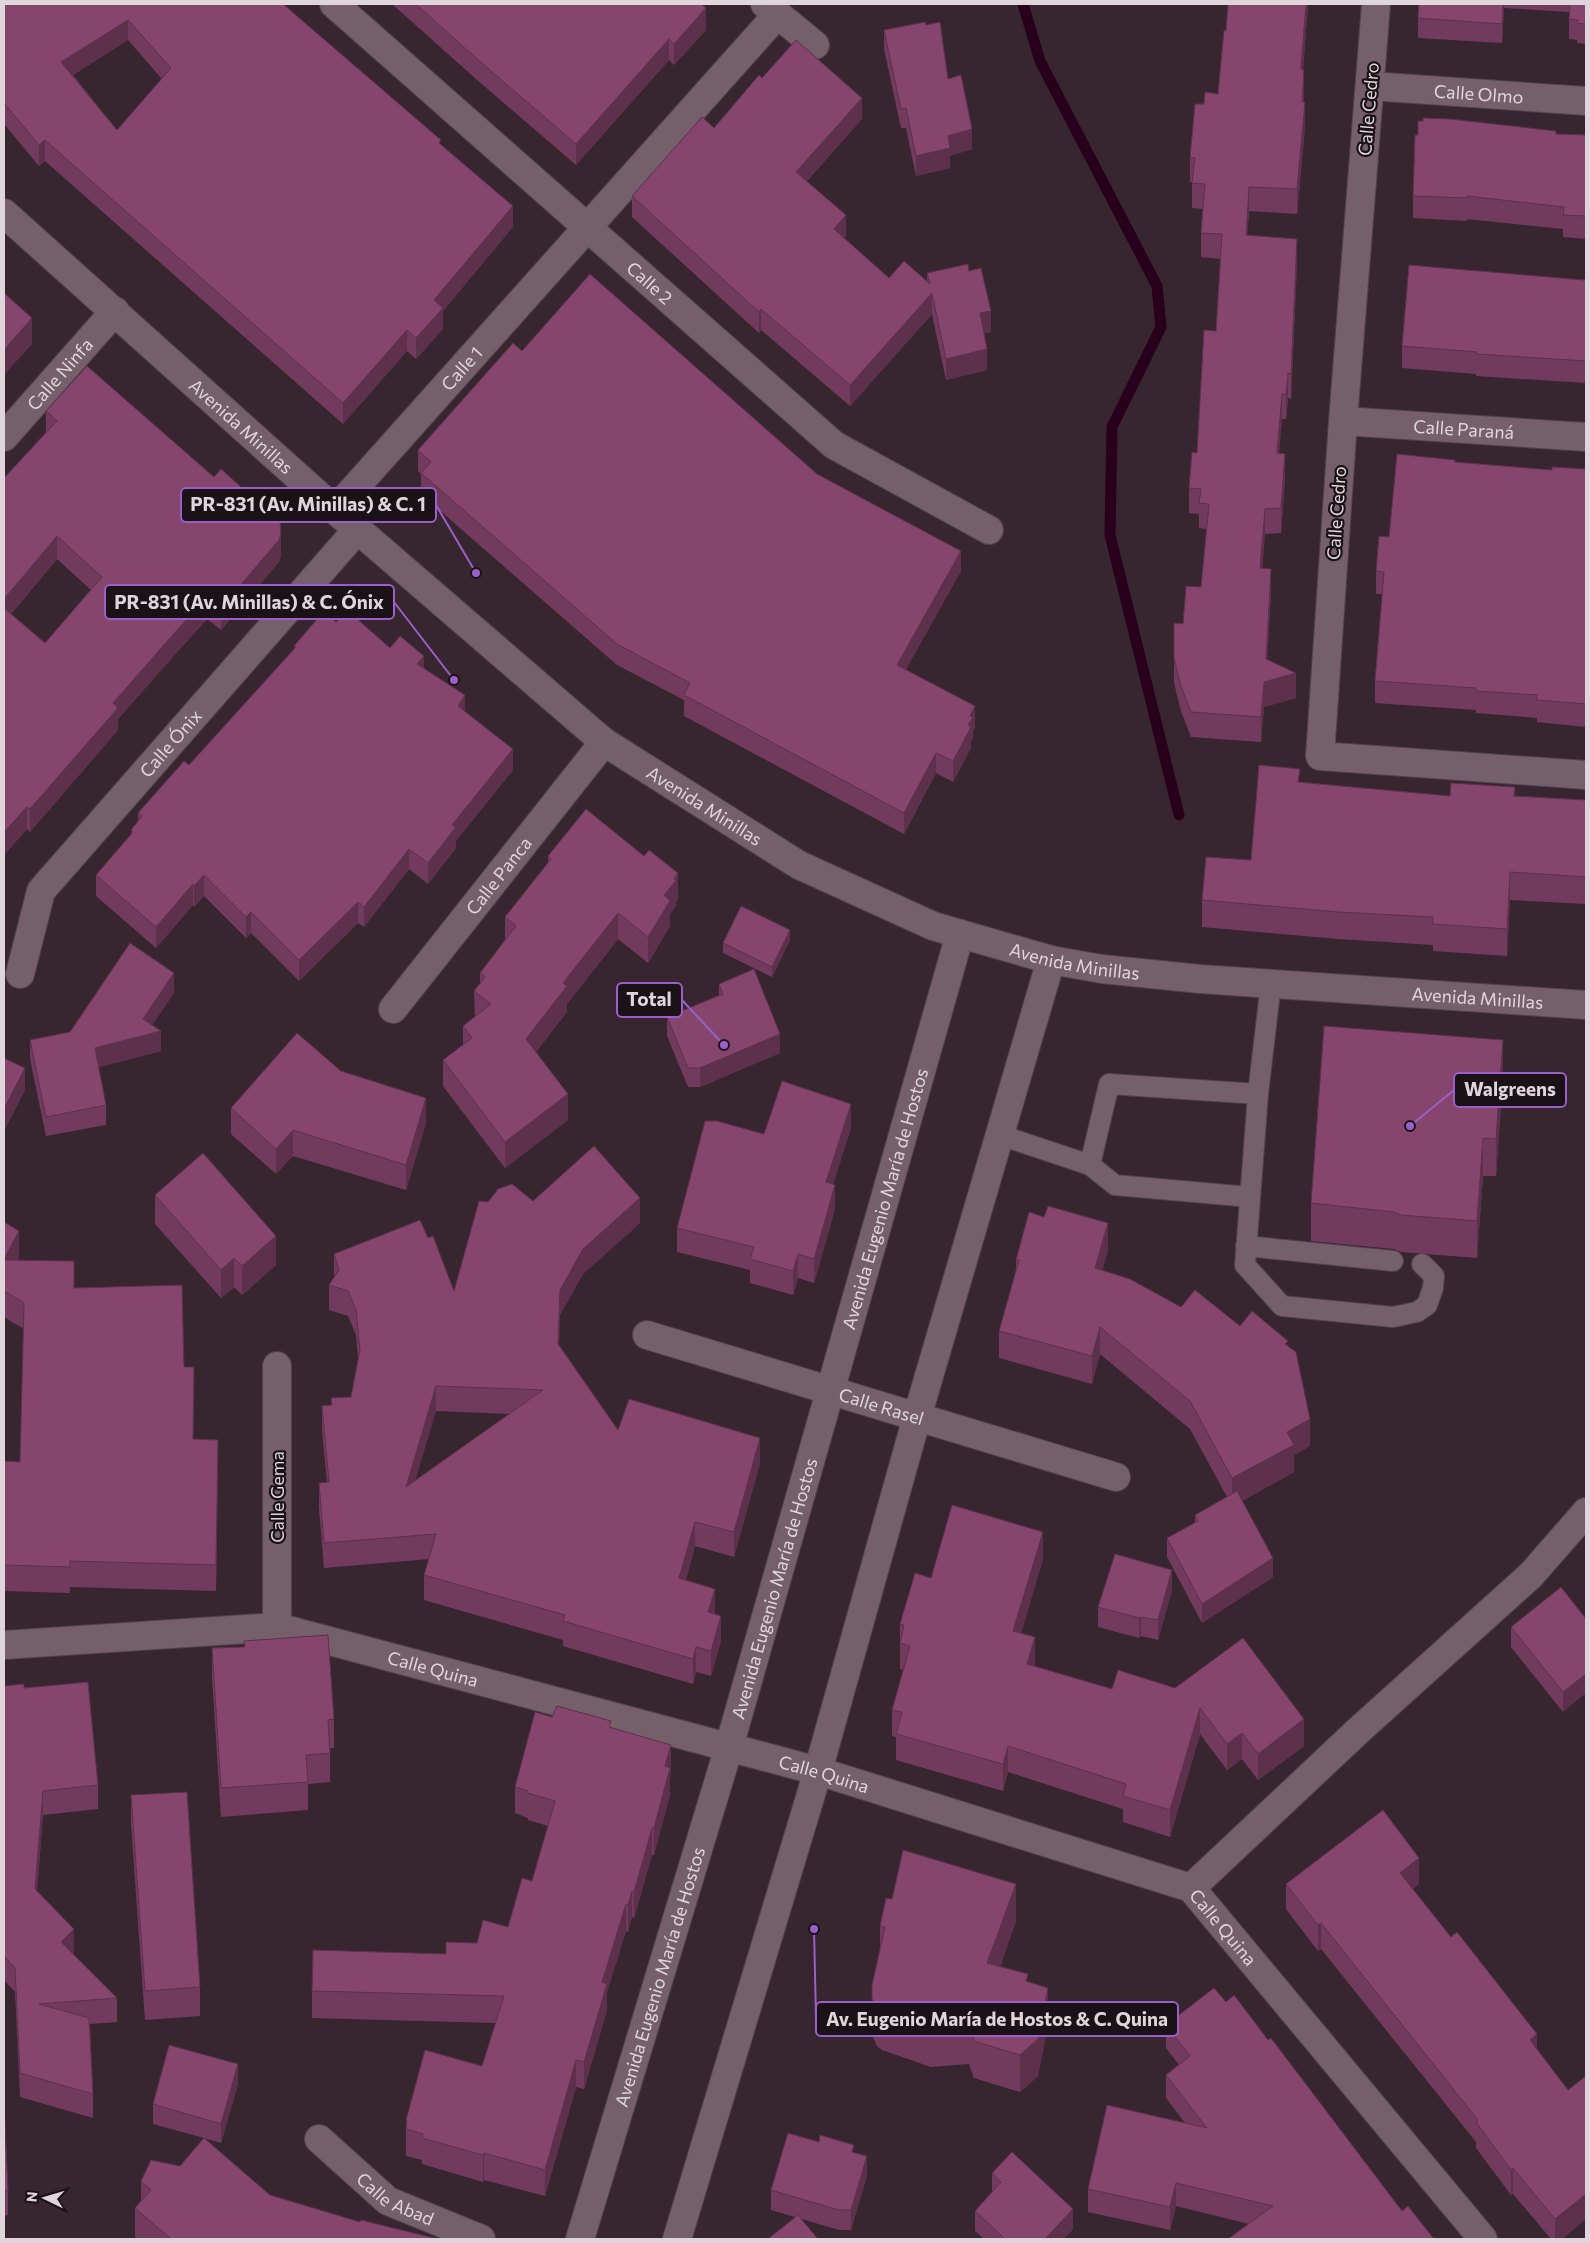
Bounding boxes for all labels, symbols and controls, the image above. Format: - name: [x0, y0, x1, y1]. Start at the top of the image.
- street label: Calle Cedro: [1353, 61, 1383, 157]
- street label: Calle Olmo: [1433, 79, 1524, 108]
- street label: Calle 2: [622, 256, 677, 309]
- street label: Calle Ninfa: [22, 333, 97, 415]
- street label: Calle 1: [436, 342, 487, 395]
- street label: Avenida Minillas: [185, 374, 298, 478]
- street label: Calle Paraná: [1413, 415, 1515, 443]
- street label: Calle Cedro: [1322, 466, 1350, 560]
- callout: PR-831 (Av. Minillas) & C. 1: [181, 488, 436, 522]
- text: PR-831 (Av. Minillas) & C. 1: [190, 492, 426, 515]
- callout: PR-831 (Av. Minillas) & C. Ónix: [105, 585, 394, 619]
- text: PR-831 (Av. Minillas) & C. Ónix: [114, 590, 384, 613]
- street label: Calle Ónix: [135, 704, 206, 782]
- street label: Avenida Minillas: [643, 761, 766, 850]
- street label: Calle Panca: [461, 832, 536, 919]
- street label: Avenida Minillas: [1007, 938, 1141, 984]
- street label: Avenida Minillas: [1411, 982, 1544, 1013]
- callout: Total: [617, 983, 682, 1017]
- text: Total: [626, 987, 672, 1010]
- street label: Avenida Eugenio María de Hostos: [837, 1066, 932, 1332]
- callout: Walgreens: [1454, 1073, 1566, 1107]
- text: Walgreens: [1464, 1077, 1556, 1100]
- street label: Calle Rasel: [836, 1383, 927, 1429]
- street label: Calle Gema: [266, 1451, 288, 1543]
- street label: Avenida Eugenio María de Hostos: [727, 1455, 822, 1721]
- street label: Calle Quina: [385, 1646, 481, 1691]
- street label: Calle Quina: [777, 1750, 872, 1797]
- street label: Avenida Eugenio María de Hostos: [610, 1844, 709, 2109]
- street label: Calle Quina: [1185, 1884, 1262, 1970]
- callout: Av. Eugenio María de Hostos & C. Quina: [816, 2002, 1178, 2036]
- text: Av. Eugenio María de Hostos & C. Quina: [826, 2007, 1168, 2030]
- street label: Calle Abad: [352, 2167, 437, 2230]
- north arrow: [20, 2173, 70, 2223]
- text: N: [23, 2191, 40, 2203]

